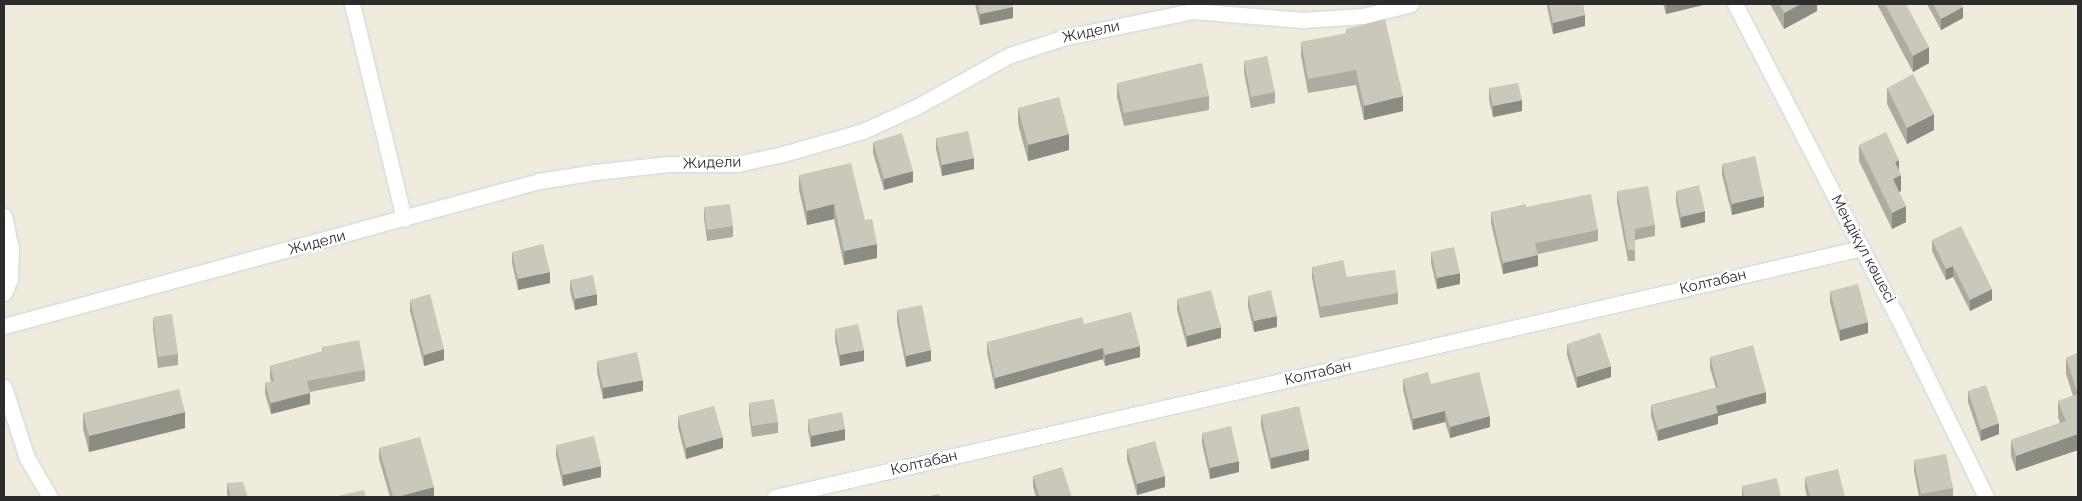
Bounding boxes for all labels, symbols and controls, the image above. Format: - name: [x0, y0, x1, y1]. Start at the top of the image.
- street label: Жидели: [1060, 17, 1122, 47]
- street label: Жидели: [682, 153, 742, 173]
- street label: Меңдіқұл көшесі: [1827, 192, 1899, 306]
- street label: Жидели: [286, 227, 348, 259]
- street label: Колтабан: [1678, 266, 1748, 298]
- street label: Колтабан: [1283, 357, 1353, 389]
- street label: Колтабан: [889, 447, 959, 479]

